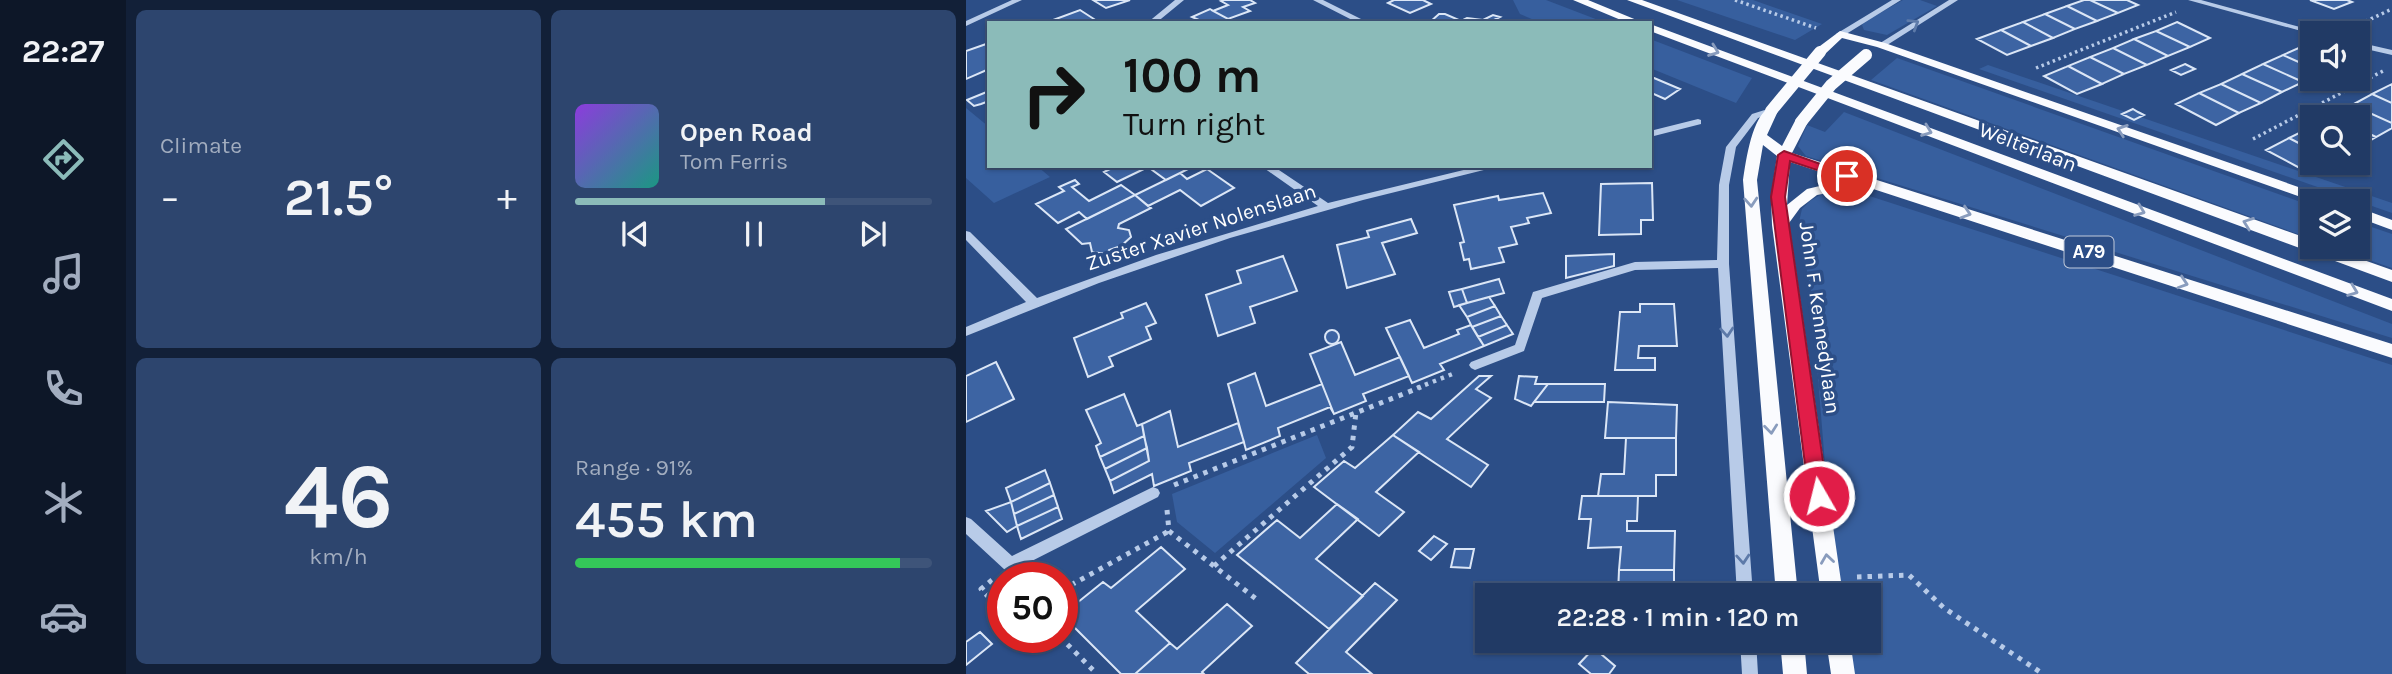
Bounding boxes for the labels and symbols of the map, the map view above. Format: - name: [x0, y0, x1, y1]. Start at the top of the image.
- one-way arrow: [1907, 19, 1920, 32]
- one-way arrow: [1708, 43, 1720, 57]
- street label: Welterlaan: [1976, 117, 2080, 177]
- one-way arrow: [1921, 123, 1933, 137]
- one-way arrow: [2117, 124, 2129, 138]
- pin: [1817, 146, 1877, 206]
- street label: Zuster Xavier Nolenslaan: [1083, 178, 1319, 276]
- one-way arrow: [1743, 197, 1758, 208]
- one-way arrow: [2134, 203, 2146, 217]
- one-way arrow: [1959, 205, 1972, 219]
- one-way arrow: [2242, 217, 2254, 231]
- street label: John F. Kennedylaan: [1795, 220, 1845, 416]
- road number: A79: [2064, 236, 2114, 268]
- one-way arrow: [2176, 274, 2188, 289]
- one-way arrow: [2347, 282, 2359, 296]
- one-way arrow: [1720, 327, 1735, 338]
- one-way arrow: [1763, 423, 1778, 434]
- position arrow: [1782, 459, 1856, 533]
- one-way arrow: [1820, 553, 1835, 565]
- one-way arrow: [1735, 554, 1750, 565]
- speed limit sign: 50: [987, 562, 1078, 653]

